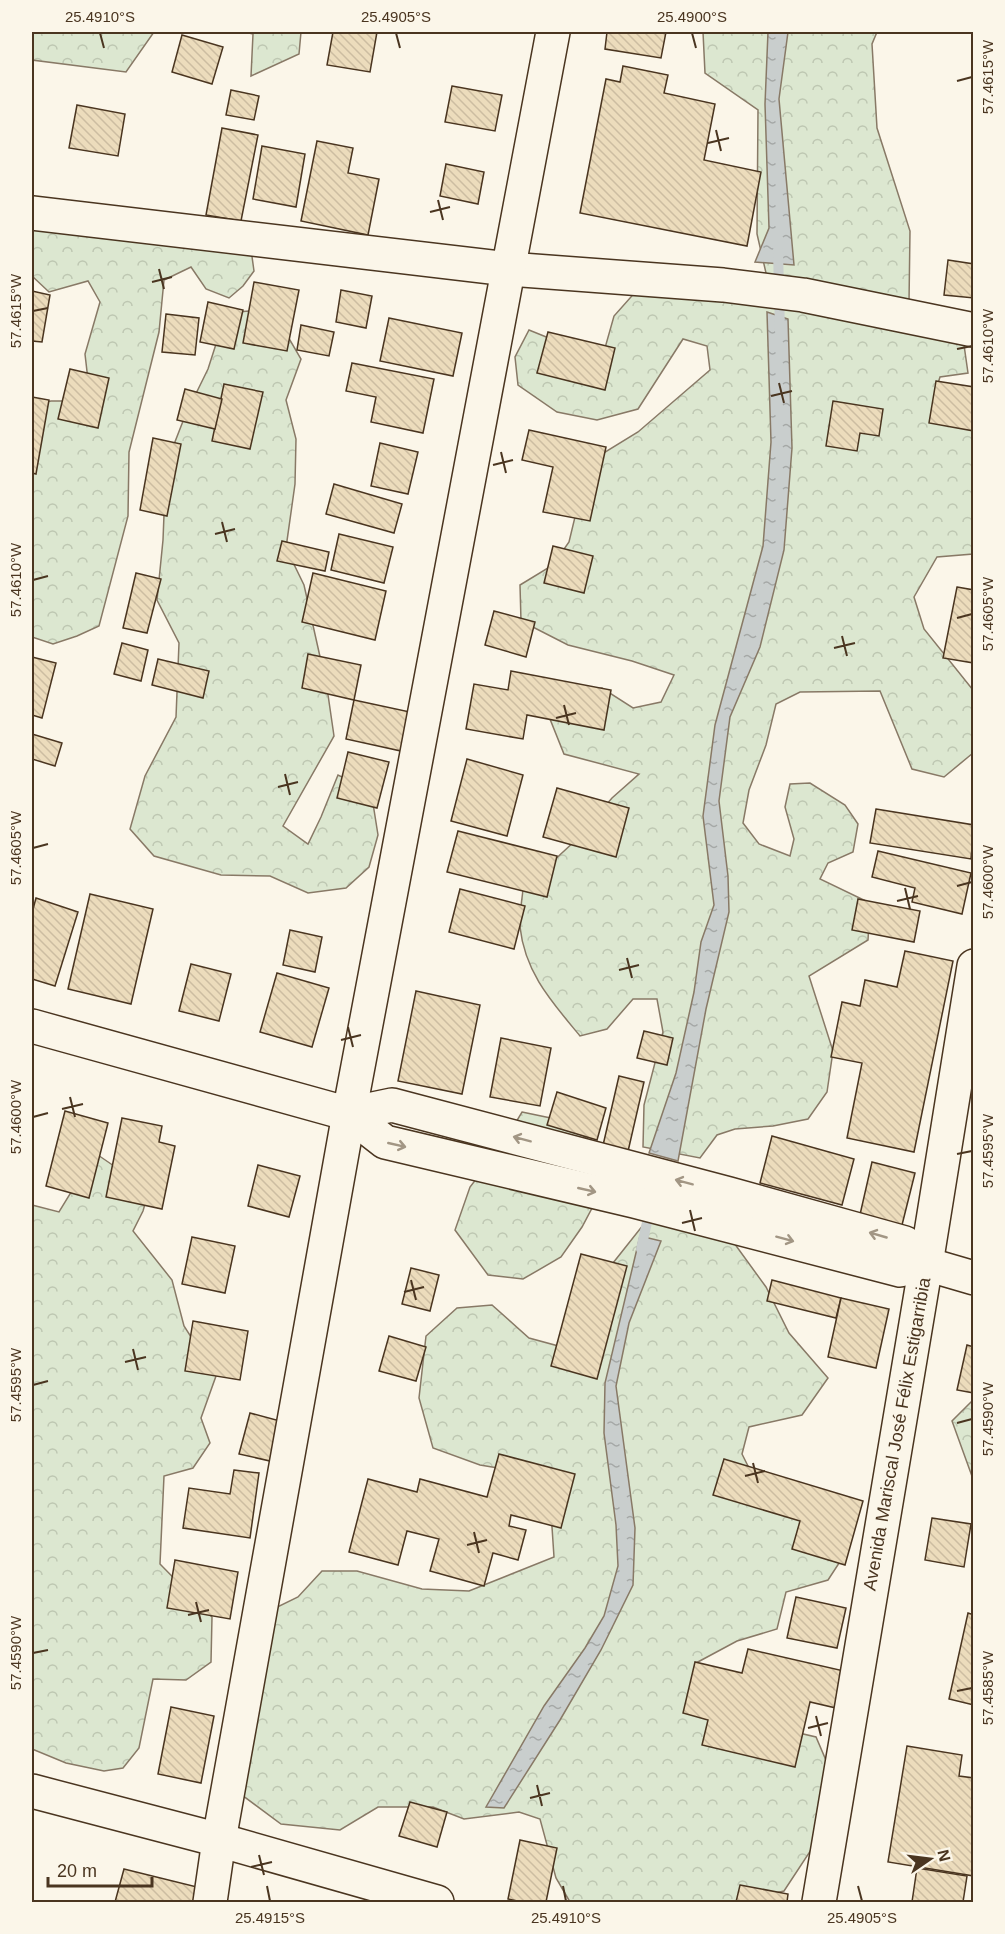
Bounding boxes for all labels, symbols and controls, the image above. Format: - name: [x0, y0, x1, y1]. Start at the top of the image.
- text: 25.4910°S: [65, 8, 135, 25]
- text: 25.4905°S: [361, 8, 431, 25]
- text: 25.4900°S: [657, 8, 727, 25]
- text: 57.4615°W: [979, 39, 996, 114]
- text: 57.4615°W: [7, 273, 24, 348]
- text: 57.4610°W: [979, 308, 996, 383]
- text: 57.4610°W: [7, 542, 24, 617]
- text: 57.4605°W: [979, 576, 996, 651]
- text: 57.4605°W: [7, 810, 24, 885]
- text: 57.4600°W: [979, 844, 996, 919]
- text: 57.4600°W: [7, 1079, 24, 1154]
- text: 57.4595°W: [979, 1113, 996, 1188]
- one-way arrow: [513, 1133, 532, 1144]
- one-way arrow: [387, 1140, 406, 1152]
- one-way arrow: [675, 1175, 694, 1187]
- one-way arrow: [577, 1184, 596, 1196]
- one-way arrow: [869, 1229, 888, 1240]
- one-way arrow: [775, 1234, 794, 1246]
- street label: Avenida Mariscal José Félix Estigarribia: [860, 1275, 935, 1592]
- text: 57.4595°W: [7, 1347, 24, 1422]
- text: 57.4590°W: [979, 1381, 996, 1456]
- text: 57.4590°W: [7, 1615, 24, 1690]
- text: 57.4585°W: [979, 1650, 996, 1725]
- north arrow: [900, 1829, 960, 1889]
- text: N: [934, 1848, 954, 1863]
- scale bar: [48, 1850, 152, 1888]
- text: 20 m: [57, 1861, 97, 1881]
- text: 25.4915°S: [235, 1909, 305, 1926]
- text: 25.4910°S: [531, 1909, 601, 1926]
- text: 25.4905°S: [827, 1909, 897, 1926]

